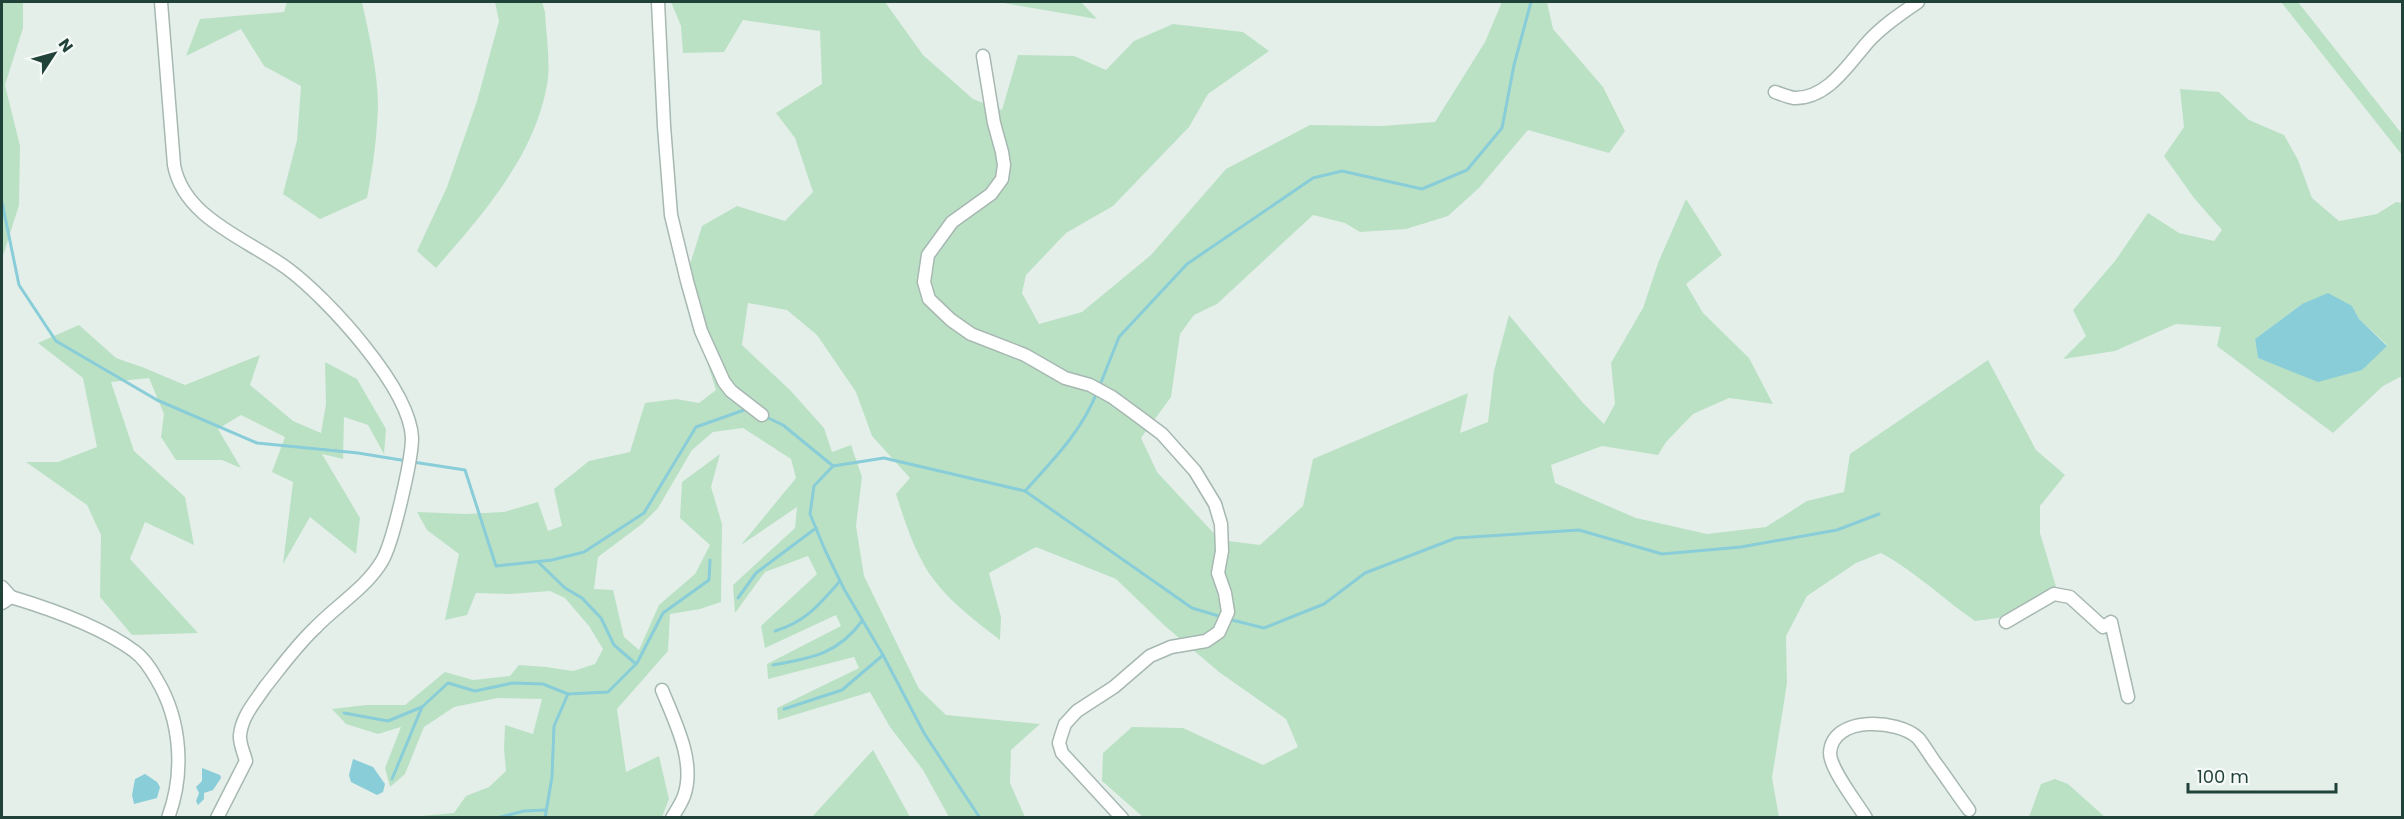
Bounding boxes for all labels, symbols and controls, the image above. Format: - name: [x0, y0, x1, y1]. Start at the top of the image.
- north arrow: [24, 24, 84, 84]
- text: N: [53, 34, 79, 57]
- scale bar: [2188, 756, 2336, 794]
- text: 100 m: [2197, 764, 2249, 789]

